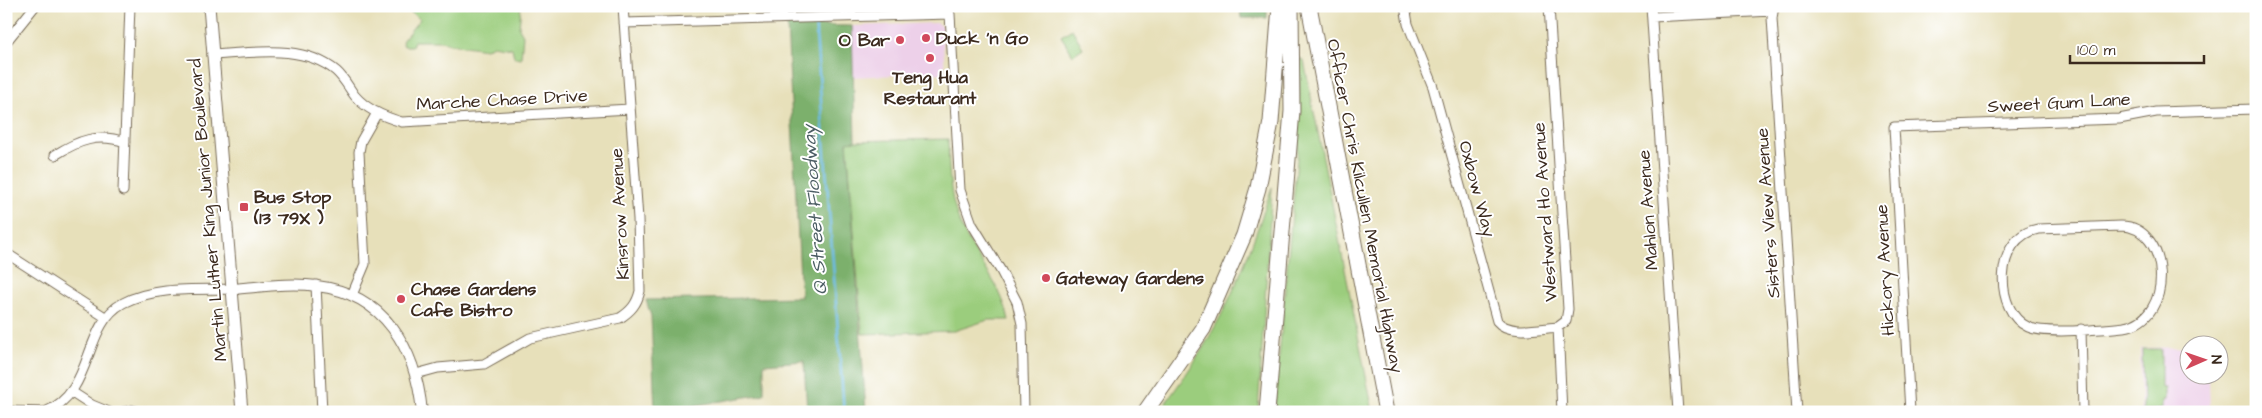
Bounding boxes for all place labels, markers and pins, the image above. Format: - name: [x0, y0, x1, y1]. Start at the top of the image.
- place label: Duck 'n Go: [936, 26, 1029, 51]
- place label: O Bar: [839, 28, 890, 53]
- marker: Duck 'n Go: [920, 32, 932, 44]
- marker: O Bar: [894, 34, 906, 46]
- marker: Teng Hua Restaurant: [924, 52, 936, 64]
- place label: Teng Hua Restaurant: [884, 65, 977, 111]
- place label: Bus Stop (13 79X ): [253, 185, 331, 231]
- marker: Bus Stop (13 79X ): [238, 201, 250, 213]
- place label: Gateway Gardens: [1056, 266, 1204, 292]
- marker: Gateway Gardens: [1040, 272, 1052, 284]
- place label: Chase Gardens Cafe Bistro: [411, 277, 536, 323]
- marker: Chase Gardens Cafe Bistro: [395, 293, 407, 305]

